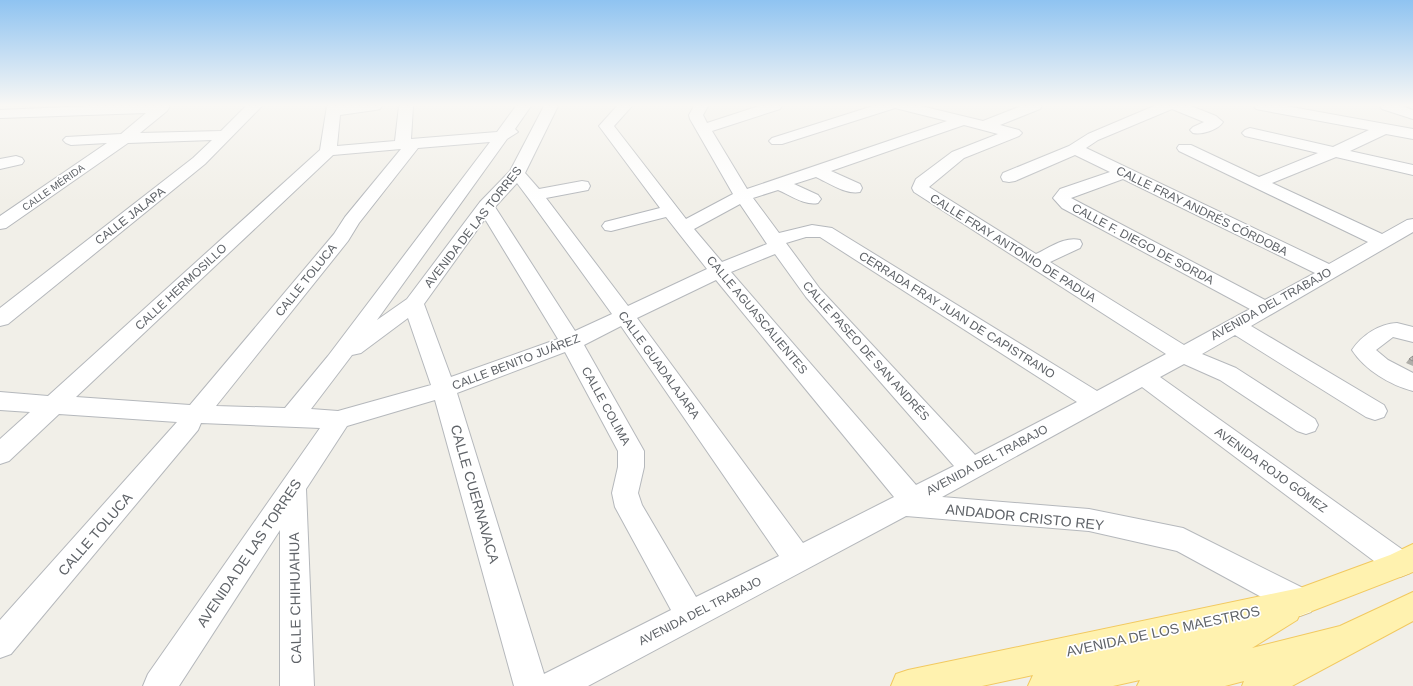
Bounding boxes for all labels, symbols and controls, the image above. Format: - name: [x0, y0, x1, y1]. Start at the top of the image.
- street label: CALLE MÉRIDA: [20, 161, 87, 213]
- street label: CALLE FRAY ANDRÉS CÓRDOBA: [1114, 162, 1290, 259]
- street label: AVENIDA DE LAS TORRES: [421, 164, 525, 290]
- street label: CALLE JALAPA: [92, 184, 168, 248]
- street label: CALLE FRAY ANTONIO DE PADUA: [927, 191, 1099, 305]
- street label: CALLE F. DIEGO DE SORDA: [1070, 201, 1216, 287]
- street label: CALLE HERMOSILLO: [132, 241, 230, 333]
- street label: CALLE TOLUCA: [272, 241, 340, 319]
- street label: CERRADA FRAY JUAN DE CAPISTRANO: [857, 249, 1057, 381]
- street label: CALLE AGUASCALIENTES: [704, 253, 810, 377]
- street label: AVENIDA DEL TRABAJO: [1208, 265, 1334, 343]
- street label: CALLE PASEO DE SAN ANDRÉS: [800, 278, 933, 424]
- street label: CALLE GUADALAJARA: [615, 309, 703, 421]
- street label: CALLE BENITO JUÁREZ: [450, 330, 582, 393]
- street label: CALLE COLIMA: [579, 364, 633, 448]
- street label: AVENIDA DEL TRABAJO: [924, 422, 1050, 498]
- street label: CALLE CUERNAVACA: [448, 423, 503, 566]
- street label: AVENIDA ROJO GÓMEZ: [1212, 424, 1330, 515]
- street label: AVENIDA DE LAS TORRES: [193, 476, 305, 630]
- street label: CALLE TOLUCA: [55, 489, 136, 579]
- street label: ANDADOR CRISTO REY: [945, 501, 1106, 533]
- street label: CALLE CHIHUAHUA: [286, 531, 304, 664]
- street label: AVENIDA DEL TRABAJO: [636, 574, 764, 648]
- street label: AVENIDA DE LOS MAESTROS: [1065, 603, 1261, 659]

